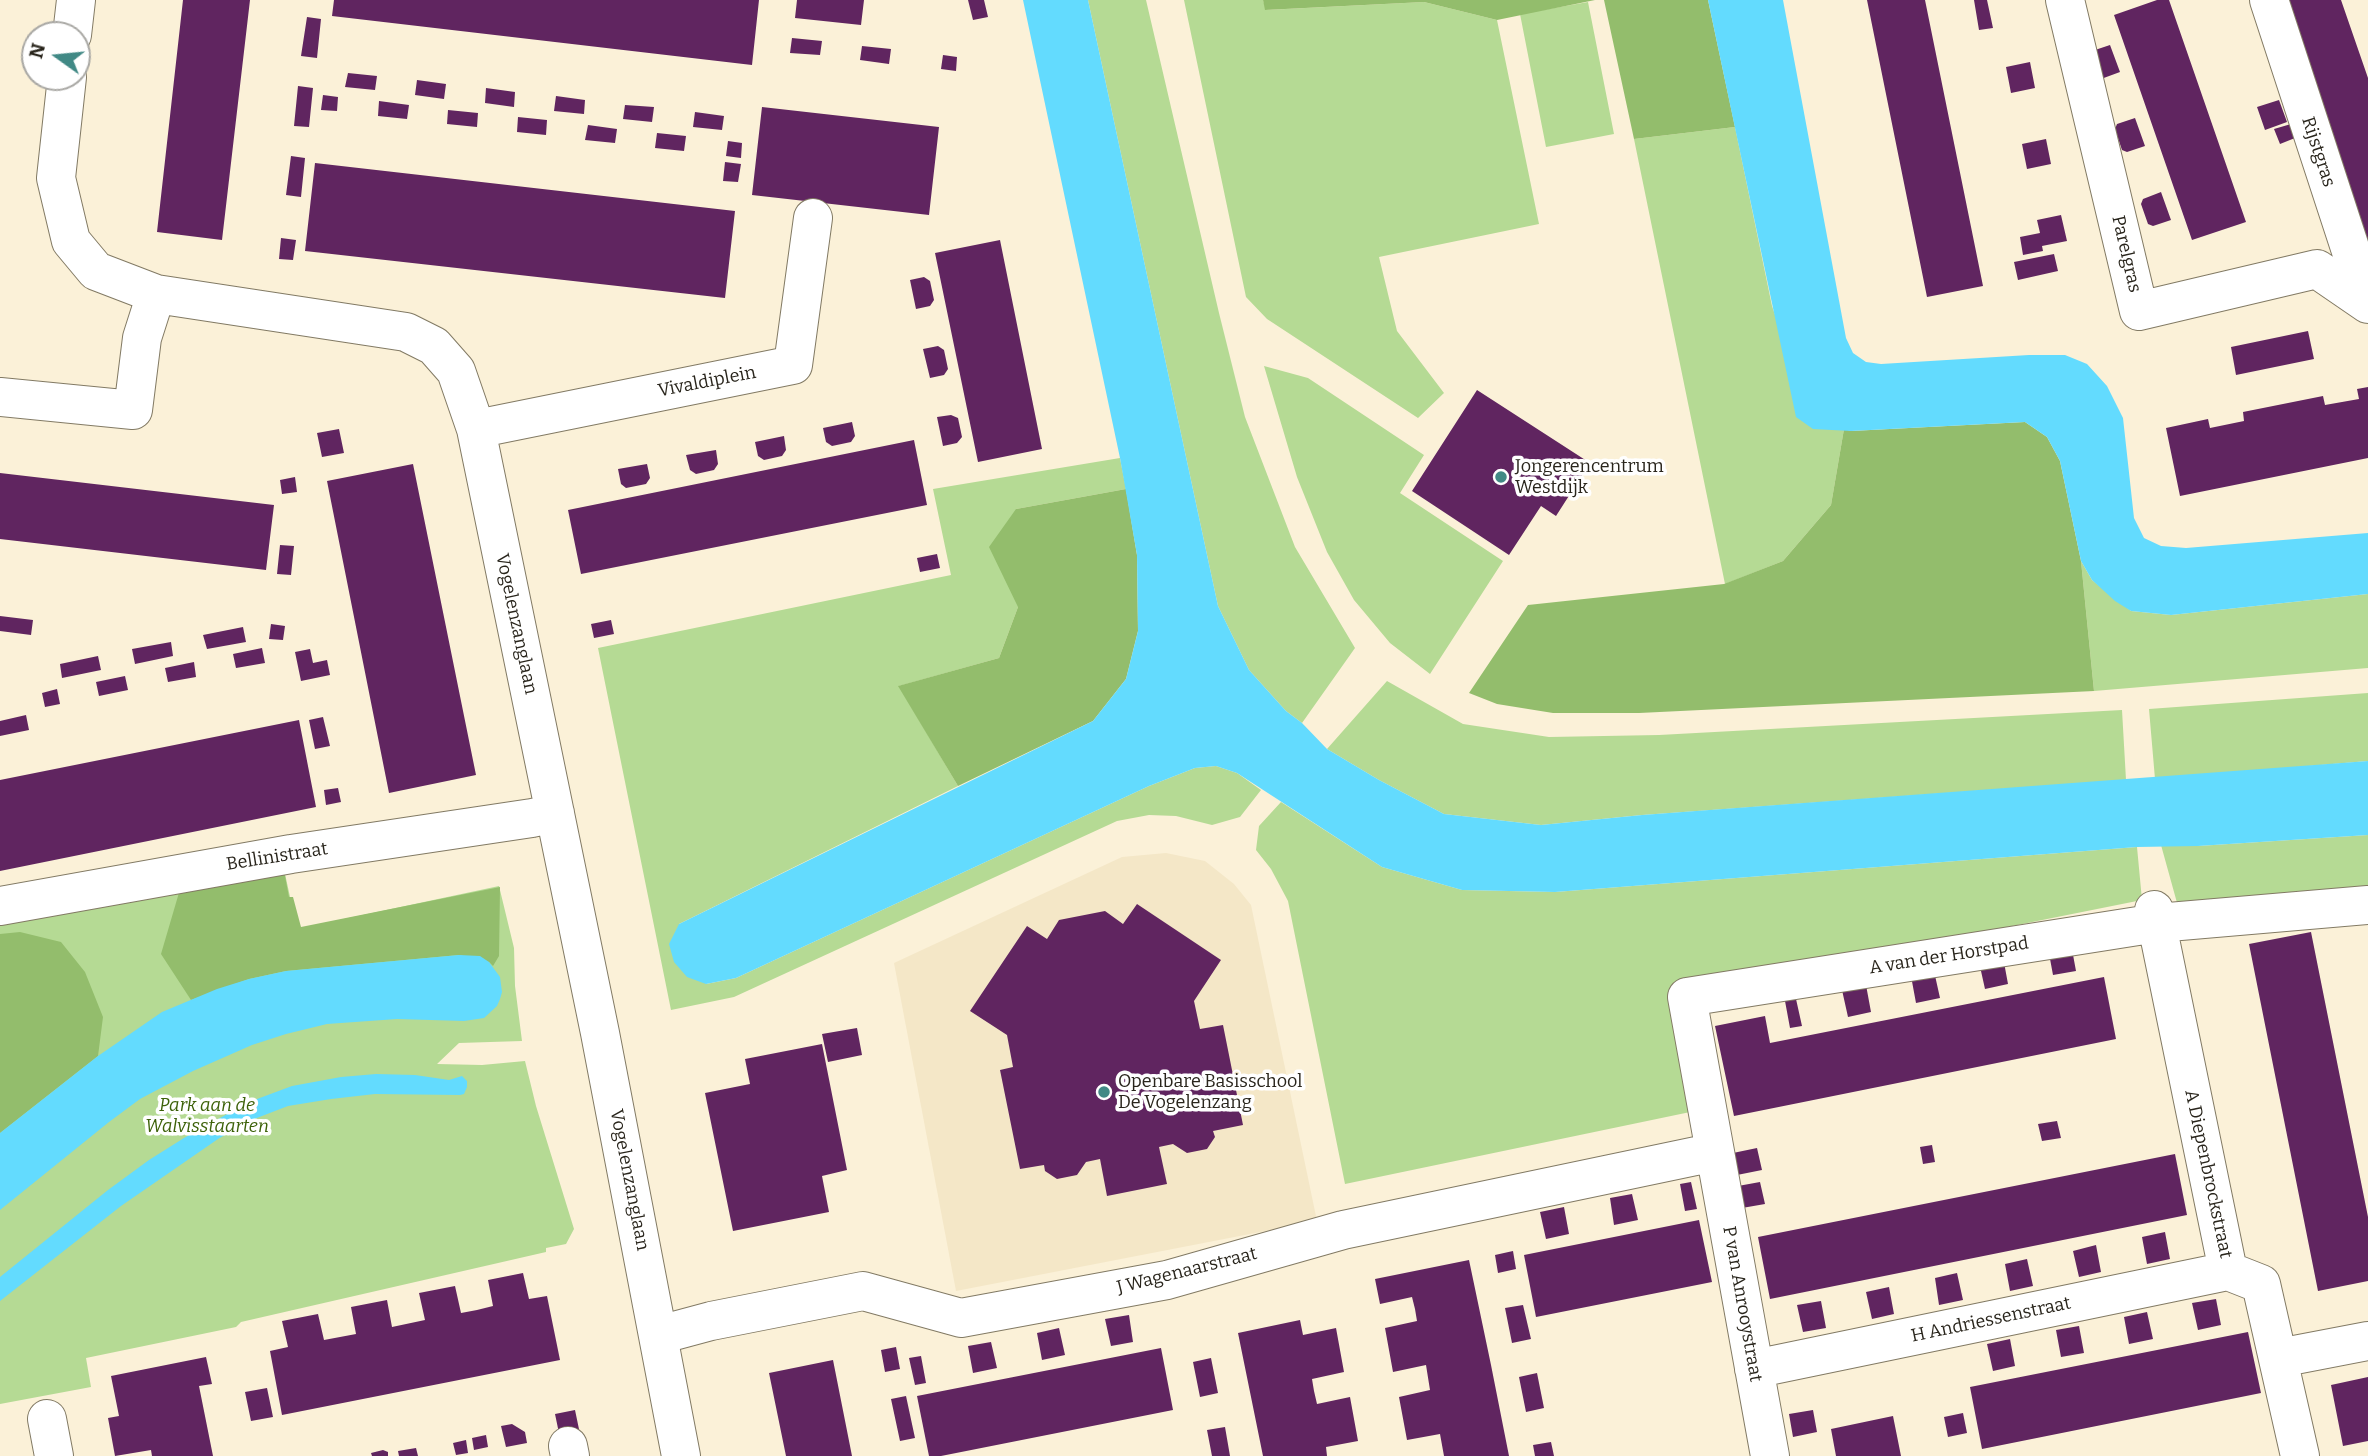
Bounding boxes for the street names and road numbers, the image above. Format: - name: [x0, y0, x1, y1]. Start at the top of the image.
- street label: Rijstgras: [2297, 114, 2339, 190]
- street label: Parelgras: [2107, 213, 2145, 295]
- street label: Vivaldiplein: [656, 362, 758, 402]
- street label: Vogelenzanglaan: [491, 552, 541, 696]
- street label: Bellinistraat: [225, 838, 329, 876]
- street label: A van der Horstpad: [1868, 933, 2030, 979]
- street label: A Diepenbrockstraat: [2180, 1088, 2236, 1260]
- street label: Vogelenzanglaan: [605, 1108, 653, 1252]
- street label: P van Anrooystraat: [1718, 1224, 1766, 1384]
- street label: J Wagenaarstraat: [1115, 1243, 1259, 1299]
- street label: H Andriessenstraat: [1909, 1293, 2073, 1347]

